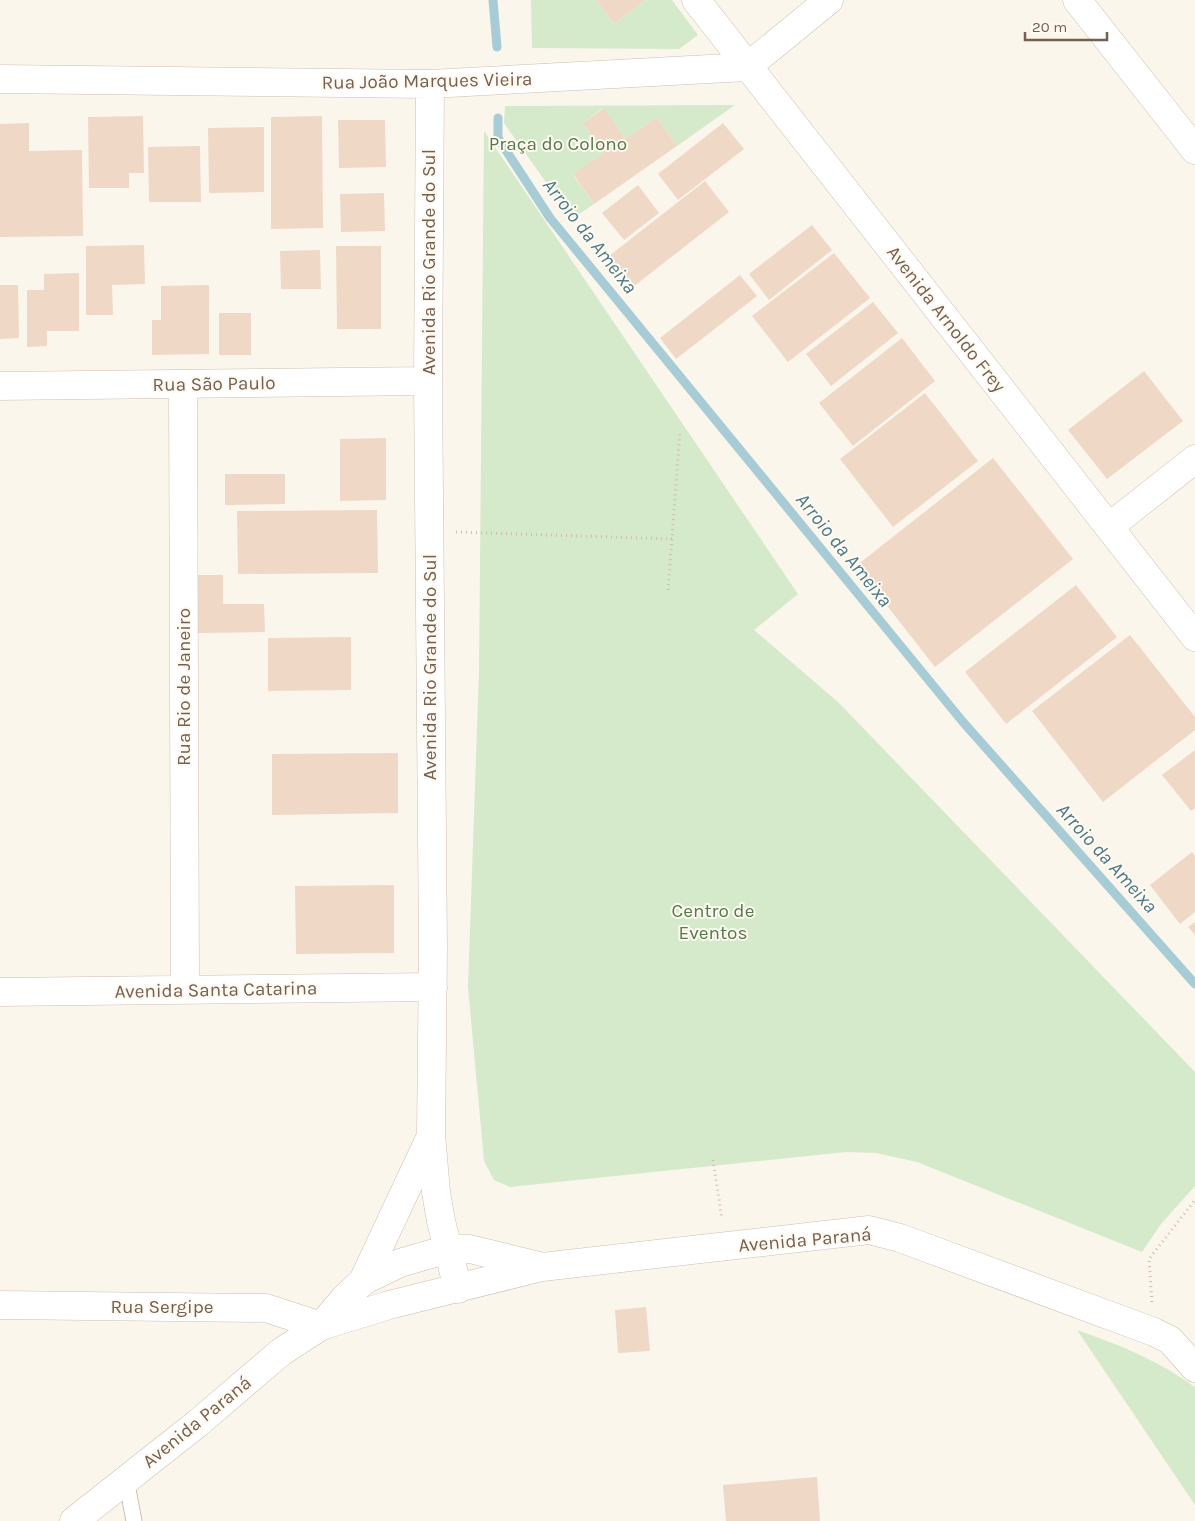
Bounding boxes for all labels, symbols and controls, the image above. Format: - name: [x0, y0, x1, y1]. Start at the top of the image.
- scale bar: [1025, 10, 1108, 42]
- text: 20 m: [1032, 18, 1067, 36]
- street label: Rua João Marques Vieira: [321, 68, 533, 94]
- park label: Praça do Colono: [489, 133, 627, 155]
- street label: Avenida Rio Grande do Sul: [418, 149, 440, 375]
- water label: Arroio da Ameixa: [538, 174, 642, 298]
- street label: Avenida Arnoldo Frey: [882, 241, 1010, 397]
- street label: Rua São Paulo: [152, 372, 276, 396]
- water label: Arroio da Ameixa: [791, 489, 897, 611]
- street label: Avenida Rio Grande do Sul: [419, 554, 441, 780]
- street label: Rua Rio de Janeiro: [173, 608, 195, 766]
- water label: Arroio da Ameixa: [1052, 798, 1162, 918]
- park label: Centro de Eventos: [672, 900, 754, 944]
- street label: Avenida Santa Catarina: [114, 977, 318, 1003]
- street label: Avenida Paraná: [738, 1223, 872, 1257]
- street label: Rua Sergipe: [110, 1296, 214, 1318]
- street label: Avenida Paraná: [138, 1371, 256, 1473]

